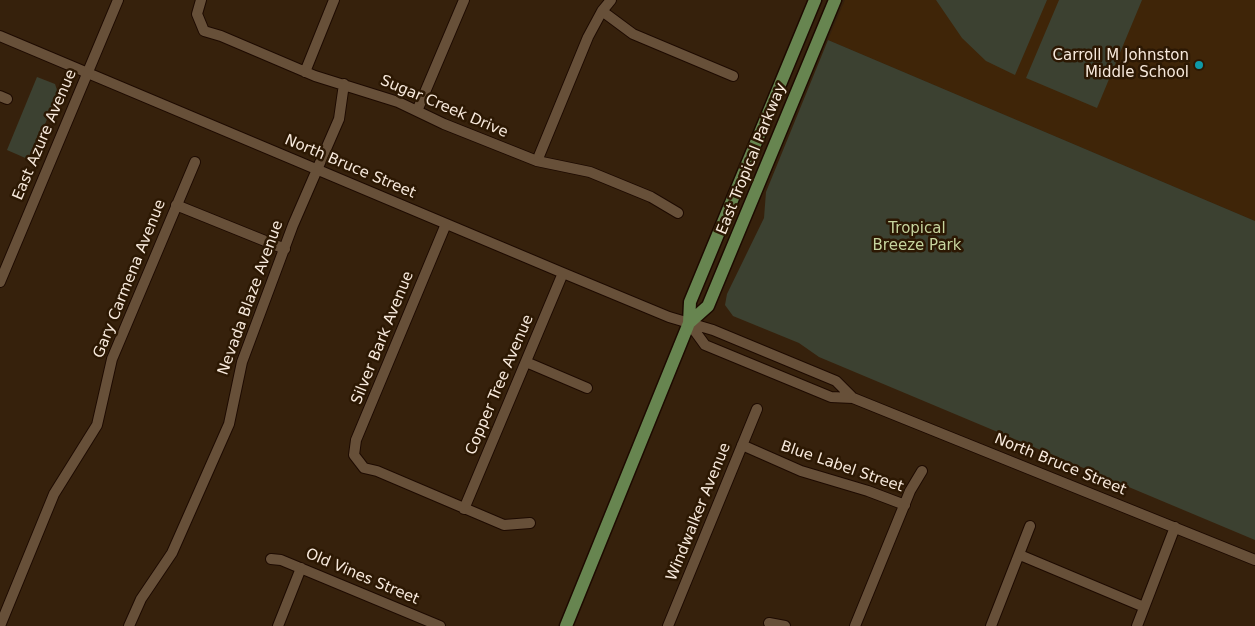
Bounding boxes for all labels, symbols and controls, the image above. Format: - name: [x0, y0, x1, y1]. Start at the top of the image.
- place label: Carroll M Johnston Middle School: [1053, 47, 1189, 82]
- marker: Carroll M Johnston Middle School: [1193, 59, 1205, 71]
- street label: East Azure Avenue: [9, 67, 81, 203]
- street label: Sugar Creek Drive: [377, 72, 511, 142]
- street label: East Tropical Parkway: [713, 81, 791, 237]
- street label: North Bruce Street: [282, 131, 418, 203]
- street label: Gary Carmena Avenue: [90, 197, 170, 361]
- street label: Nevada Blaze Avenue: [215, 218, 287, 378]
- park label: Tropical Breeze Park: [873, 220, 961, 255]
- street label: Silver Bark Avenue: [348, 269, 418, 407]
- street label: Copper Tree Avenue: [462, 312, 538, 458]
- street label: North Bruce Street: [991, 430, 1129, 500]
- street label: Blue Label Street: [778, 438, 906, 496]
- street label: Windwalker Avenue: [663, 440, 735, 584]
- street label: Old Vines Street: [303, 545, 421, 609]

